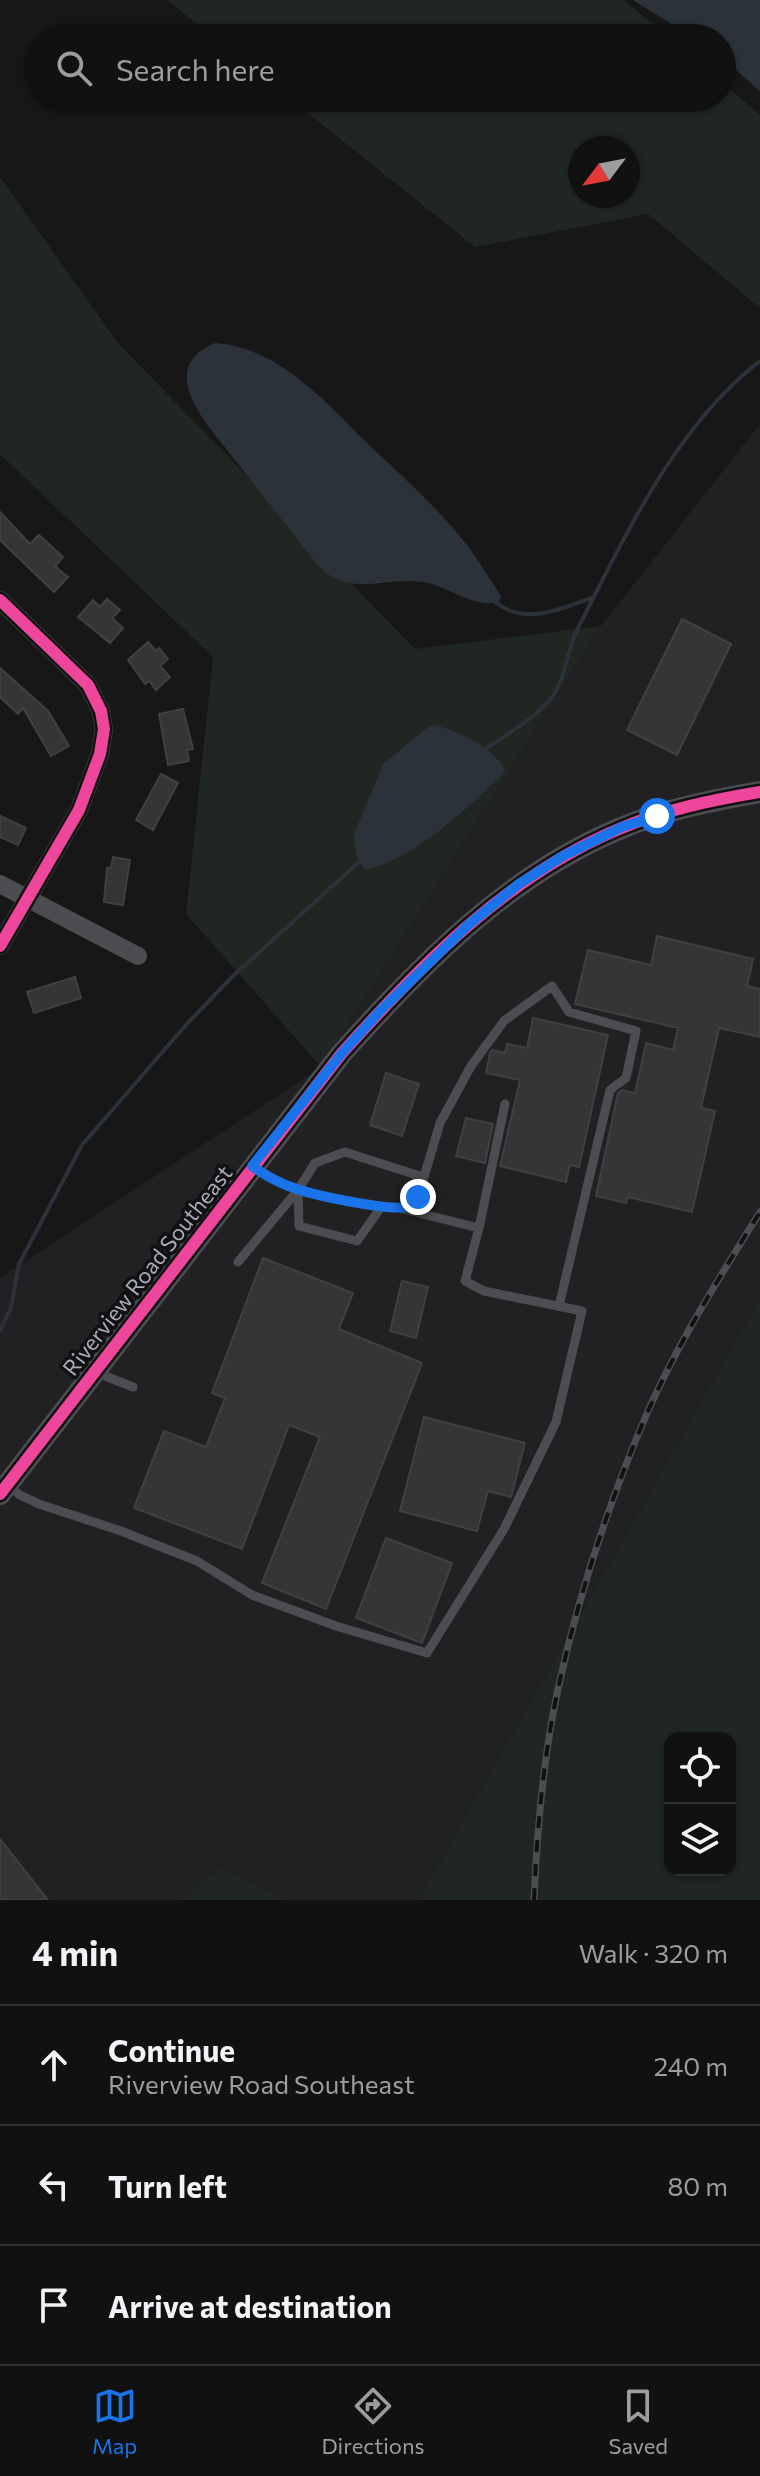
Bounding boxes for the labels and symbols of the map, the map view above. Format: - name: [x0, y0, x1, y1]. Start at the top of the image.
- north arrow: [568, 136, 640, 208]
- route start: [639, 798, 675, 834]
- street label: Riverview Road Southeast: [57, 1159, 237, 1381]
- route end: [400, 1179, 436, 1215]

